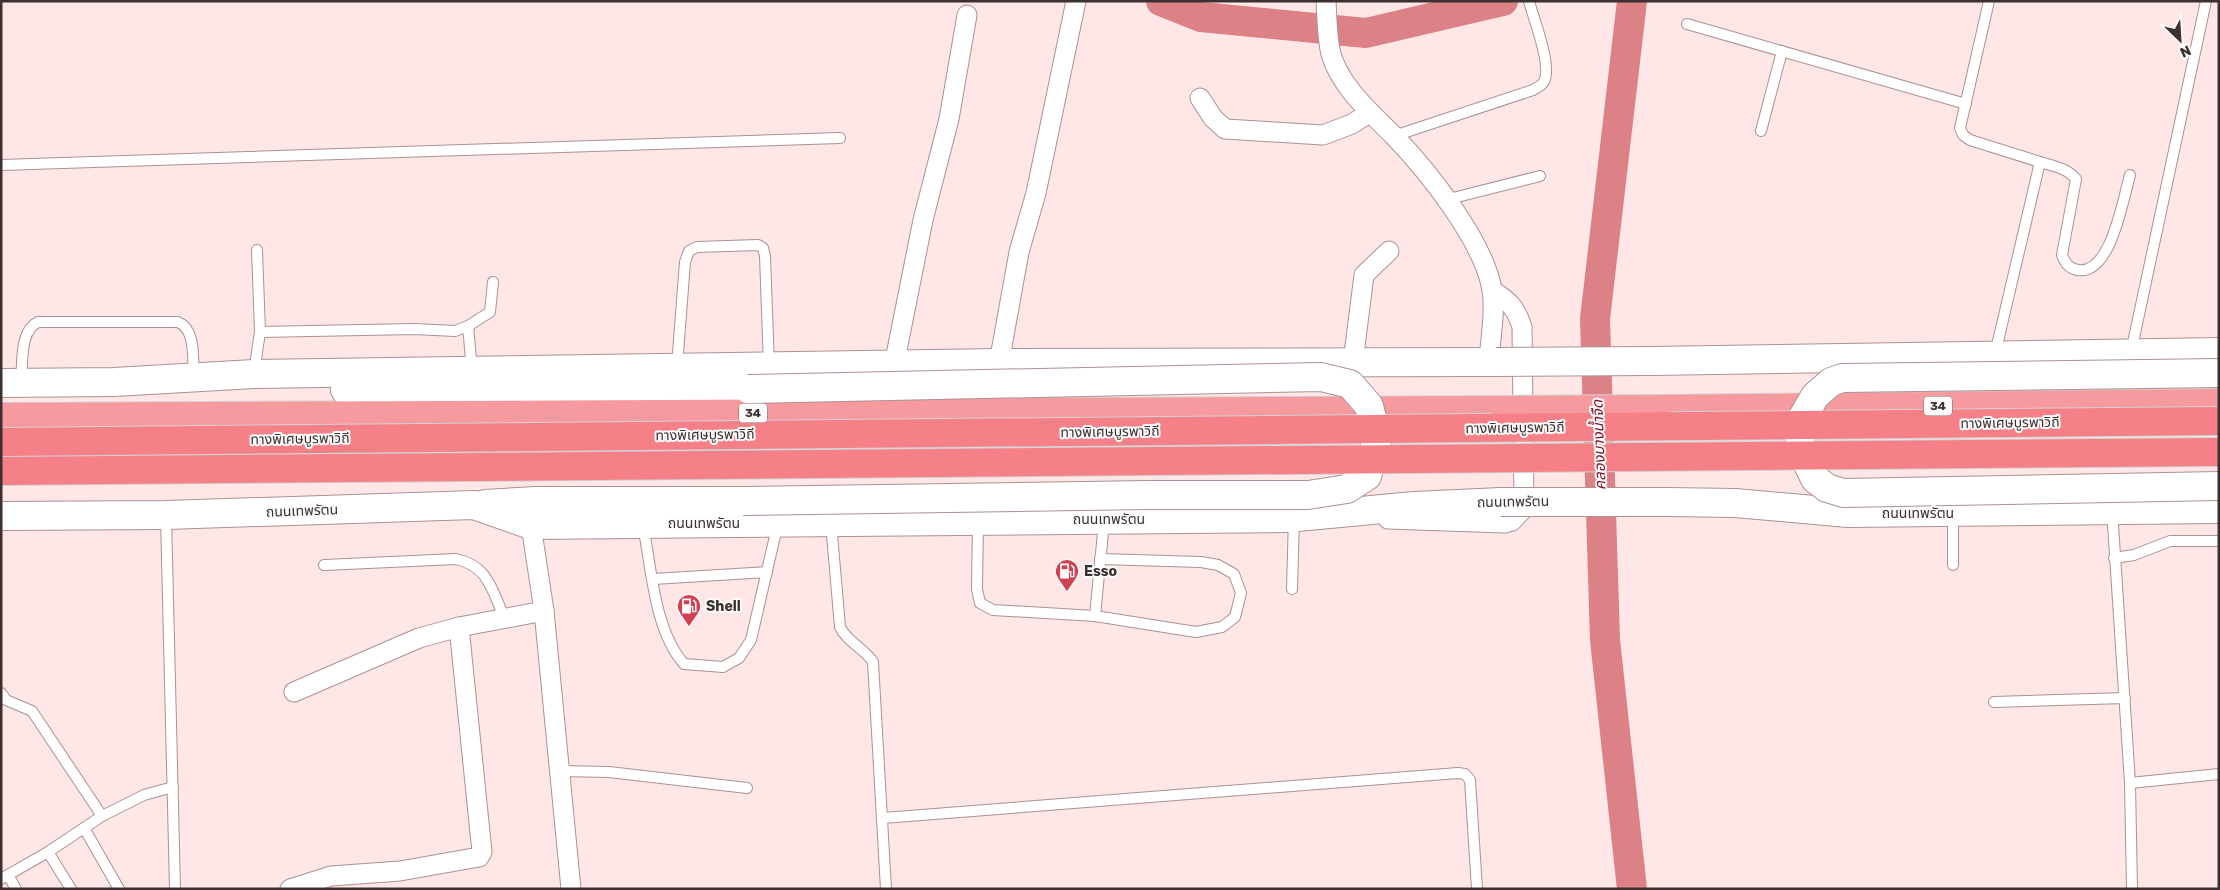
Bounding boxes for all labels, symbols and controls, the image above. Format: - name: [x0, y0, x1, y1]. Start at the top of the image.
- north arrow: [2155, 15, 2205, 65]
- text: N: [2177, 41, 2193, 61]
- road number: 34: [1924, 396, 1952, 416]
- water label: คลองบางน้ำจืด: [1586, 399, 1610, 490]
- road number: 34: [739, 403, 767, 422]
- street label: ทางพิเศษบูรพาวิถี: [1960, 414, 2060, 432]
- street label: ทางพิเศษบูรพาวิถี: [1465, 419, 1565, 437]
- street label: ทางพิเศษบูรพาวิถี: [1060, 423, 1160, 441]
- street label: ทางพิเศษบูรพาวิถี: [655, 426, 755, 444]
- street label: ทางพิเศษบูรพาวิถี: [250, 430, 350, 448]
- street label: ถนนเทพรัตน: [1477, 493, 1549, 511]
- street label: ถนนเทพรัตน: [266, 501, 338, 521]
- street label: ถนนเทพรัตน: [1882, 505, 1954, 522]
- street label: ถนนเทพรัตน: [1073, 511, 1145, 528]
- street label: ถนนเทพรัตน: [668, 515, 740, 532]
- fuel station icon: Esso: [1054, 558, 1080, 592]
- place label: Esso: [1084, 563, 1117, 580]
- fuel station icon: Shell: [676, 593, 702, 627]
- place label: Shell: [706, 598, 741, 615]

